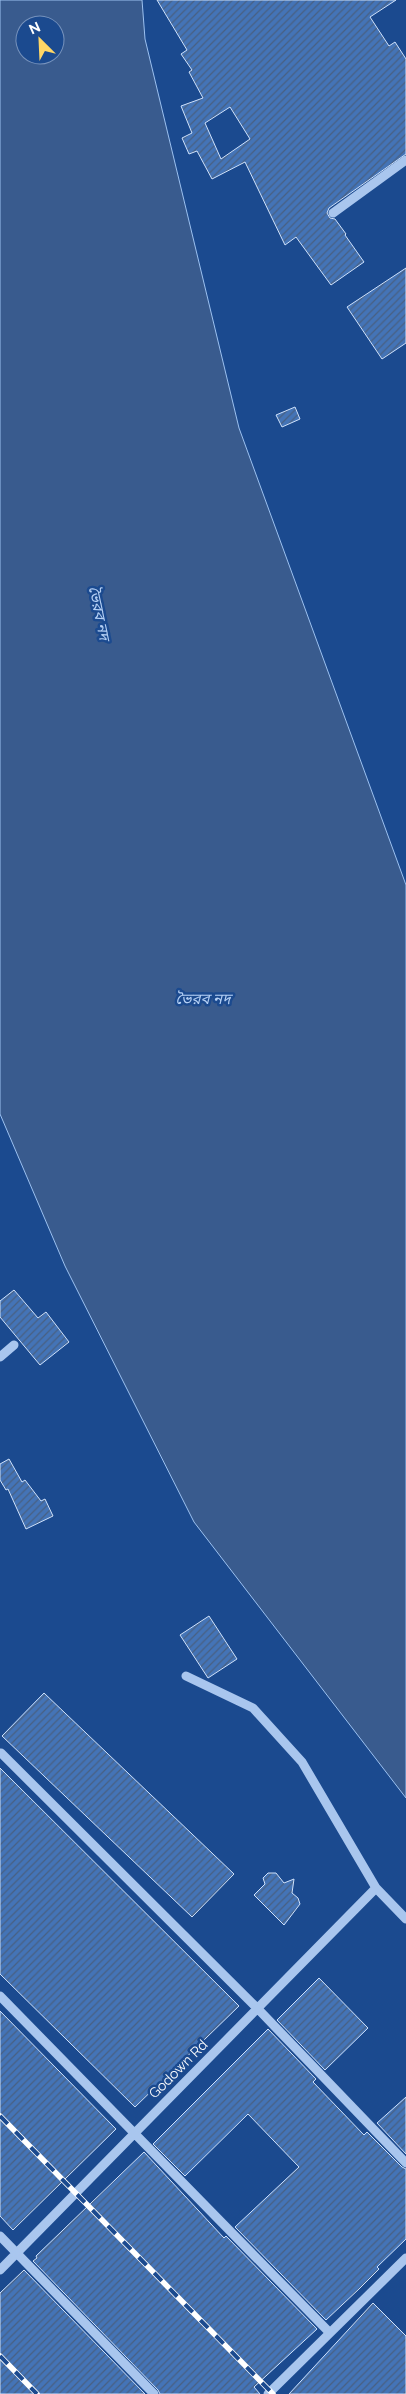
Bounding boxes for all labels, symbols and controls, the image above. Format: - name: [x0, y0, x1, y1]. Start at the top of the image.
- north arrow: [15, 15, 65, 65]
- text: N: [27, 19, 43, 38]
- water label: ভৈরব নদ: [84, 584, 114, 644]
- water label: ভৈরব নদ: [176, 990, 233, 1008]
- street label: Godown Rd: [146, 2037, 210, 2101]

